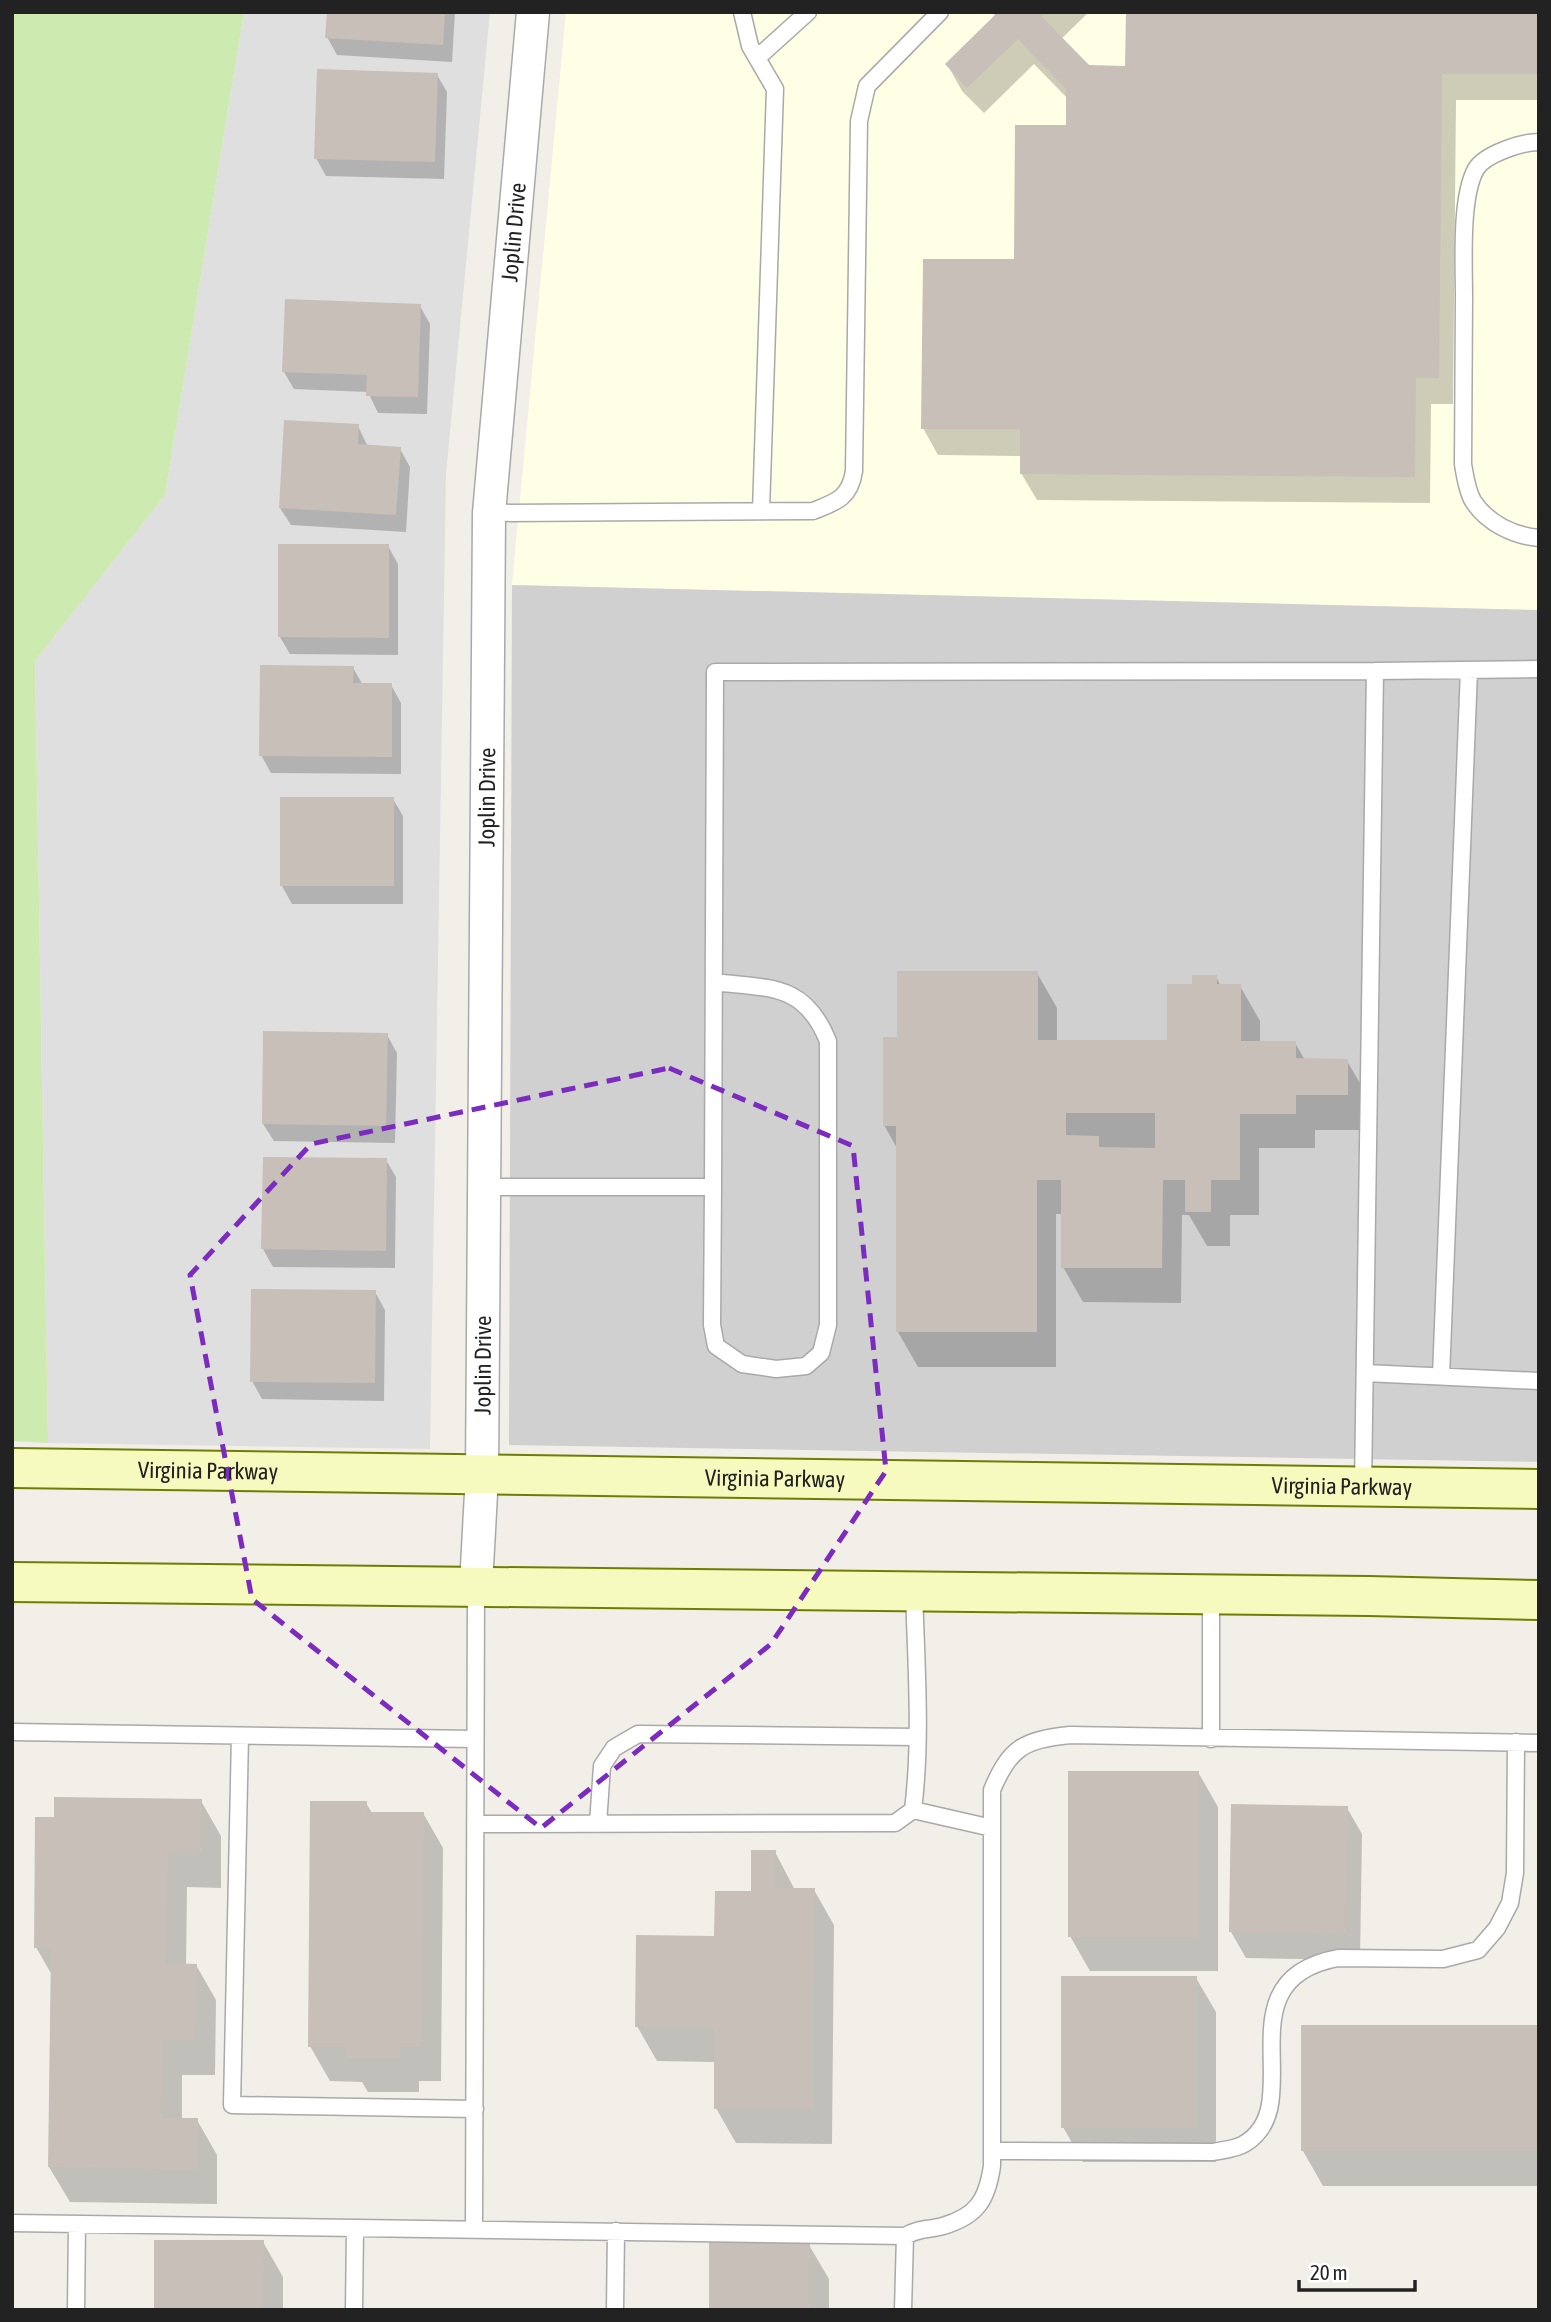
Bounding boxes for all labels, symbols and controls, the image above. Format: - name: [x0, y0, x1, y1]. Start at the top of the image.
- street label: Joplin Drive: [496, 182, 531, 283]
- street label: Joplin Drive: [474, 747, 500, 847]
- street label: Joplin Drive: [469, 1315, 496, 1415]
- street label: Virginia Parkway: [138, 1457, 278, 1485]
- street label: Virginia Parkway: [705, 1465, 845, 1492]
- street label: Virginia Parkway: [1272, 1472, 1412, 1500]
- scale bar: [1299, 2248, 1414, 2292]
- text: 20 m: [1310, 2260, 1348, 2284]

